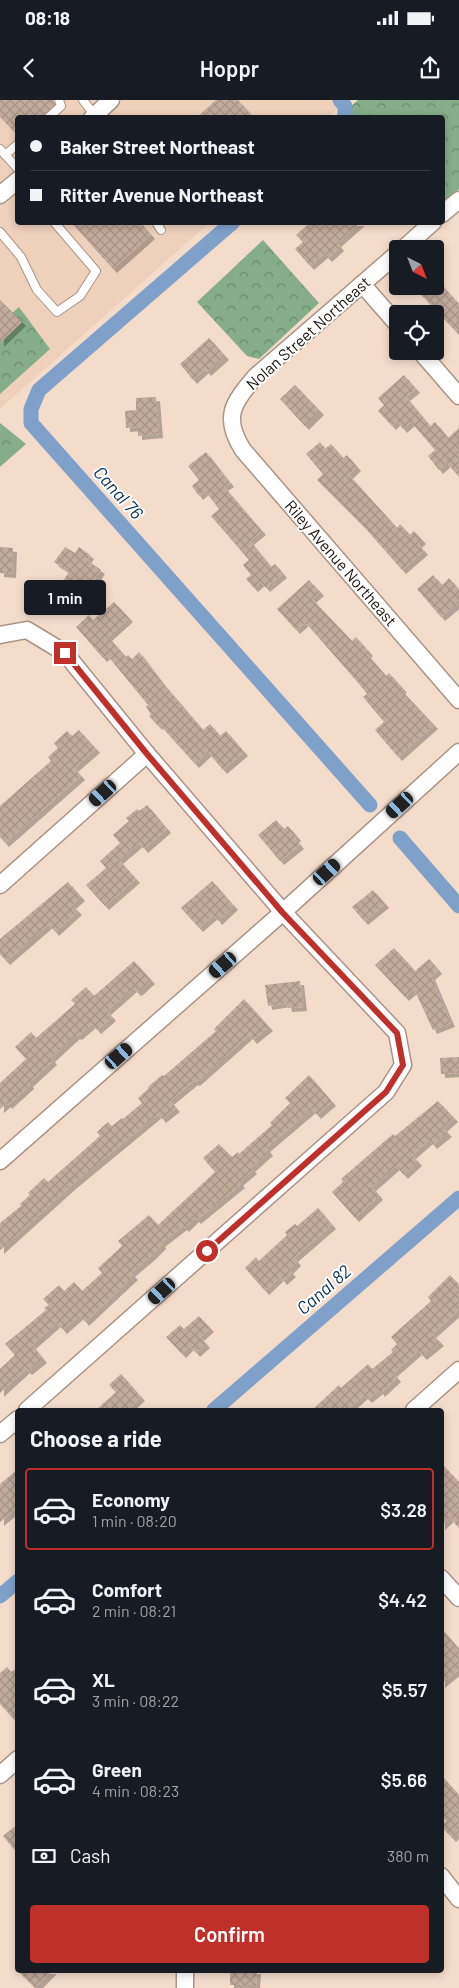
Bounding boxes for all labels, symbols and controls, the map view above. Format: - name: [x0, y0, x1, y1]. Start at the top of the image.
- text: 08:18: [25, 6, 70, 29]
- icon: back: [15, 54, 43, 82]
- icon: share: [416, 54, 444, 82]
- text: Hoppr: [200, 55, 259, 81]
- text: Baker Street Northeast: [60, 135, 255, 158]
- text: Ritter Avenue Northeast: [60, 183, 264, 206]
- north arrow: [389, 240, 444, 295]
- map controls: [389, 240, 444, 360]
- street label: Nolan Street Northeast: [242, 272, 374, 393]
- button: locate: [389, 305, 444, 360]
- water label: Canal 76: [89, 461, 148, 523]
- street label: Riley Avenue Northeast: [282, 496, 401, 629]
- callout: 1 min: [24, 580, 106, 616]
- text: 1 min: [48, 588, 82, 607]
- route end: [54, 642, 76, 664]
- car: [86, 777, 119, 809]
- car: [383, 789, 416, 821]
- car: [310, 856, 343, 888]
- car: [206, 949, 239, 981]
- car: [102, 1040, 135, 1072]
- route start: [196, 1240, 218, 1262]
- water label: Canal 82: [292, 1260, 355, 1319]
- car: [145, 1275, 178, 1307]
- text: Choose a ride: [30, 1425, 162, 1451]
- icon: car: [32, 1487, 77, 1532]
- text: Economy: [92, 1488, 170, 1511]
- text: $3.28: [380, 1498, 427, 1521]
- text: 1 min · 08:20: [92, 1511, 177, 1530]
- icon: car: [32, 1577, 77, 1622]
- text: Comfort: [92, 1578, 162, 1601]
- text: $4.42: [378, 1588, 427, 1611]
- text: 2 min · 08:21: [92, 1601, 176, 1620]
- icon: car: [32, 1667, 77, 1712]
- text: XL: [92, 1668, 115, 1691]
- text: $5.57: [382, 1678, 427, 1701]
- text: 3 min · 08:22: [92, 1691, 179, 1710]
- icon: car: [32, 1757, 77, 1802]
- text: Green: [92, 1758, 142, 1781]
- text: $5.66: [381, 1768, 427, 1791]
- text: 4 min · 08:23: [92, 1781, 179, 1800]
- icon: cash: [30, 1842, 58, 1870]
- text: Cash: [70, 1844, 111, 1867]
- text: 380 m: [387, 1846, 429, 1865]
- button: Confirm: [30, 1905, 429, 1963]

